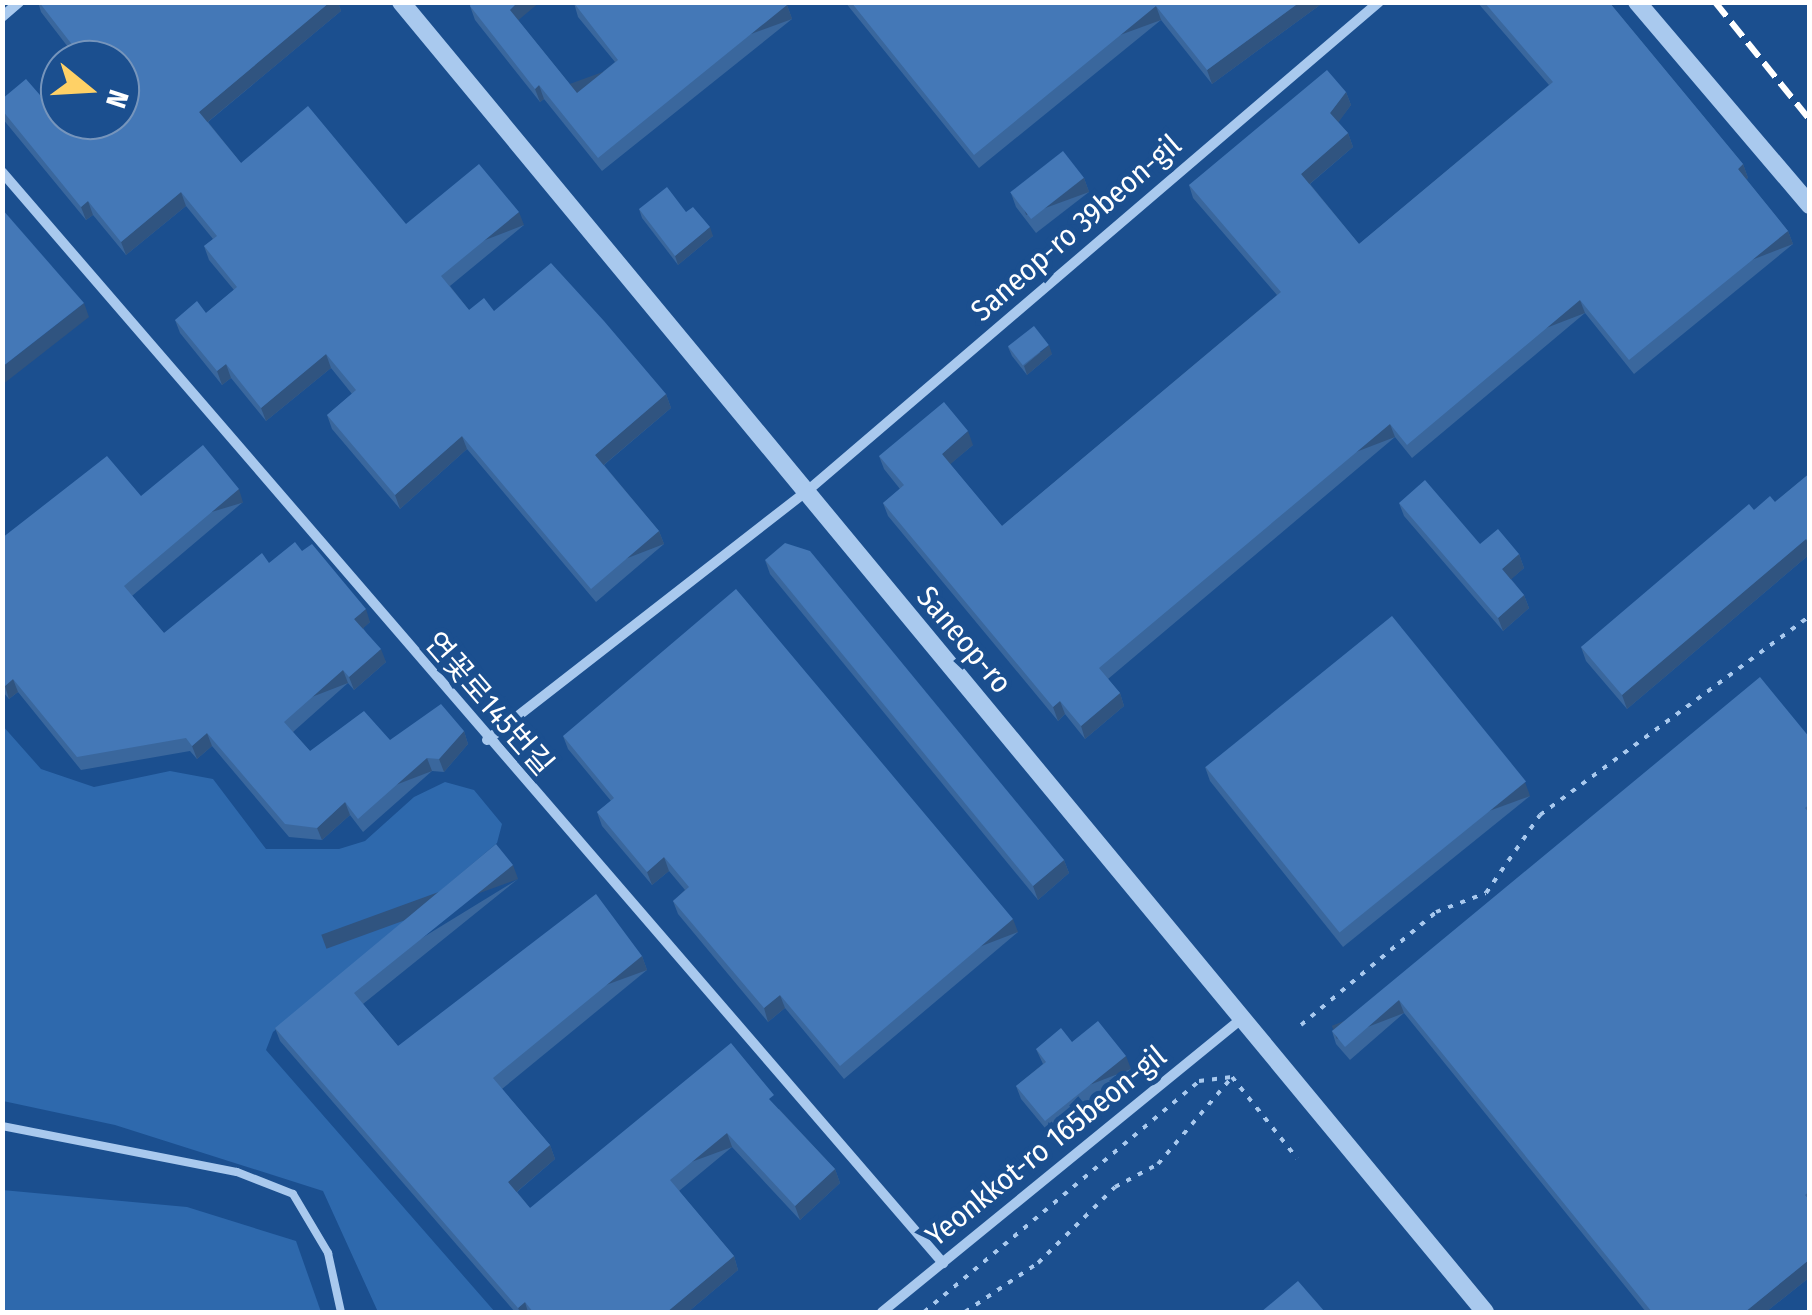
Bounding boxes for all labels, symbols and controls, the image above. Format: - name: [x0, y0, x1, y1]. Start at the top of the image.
- north arrow: [40, 40, 140, 140]
- text: N: [99, 86, 135, 112]
- street label: Saneop-ro 39beon-gil: [964, 127, 1188, 329]
- street label: Saneop-ro: [909, 579, 1019, 701]
- street label: 연꽃로145번길: [417, 625, 561, 783]
- street label: Yeonkkot-ro 165beon-gil: [919, 1038, 1173, 1254]

